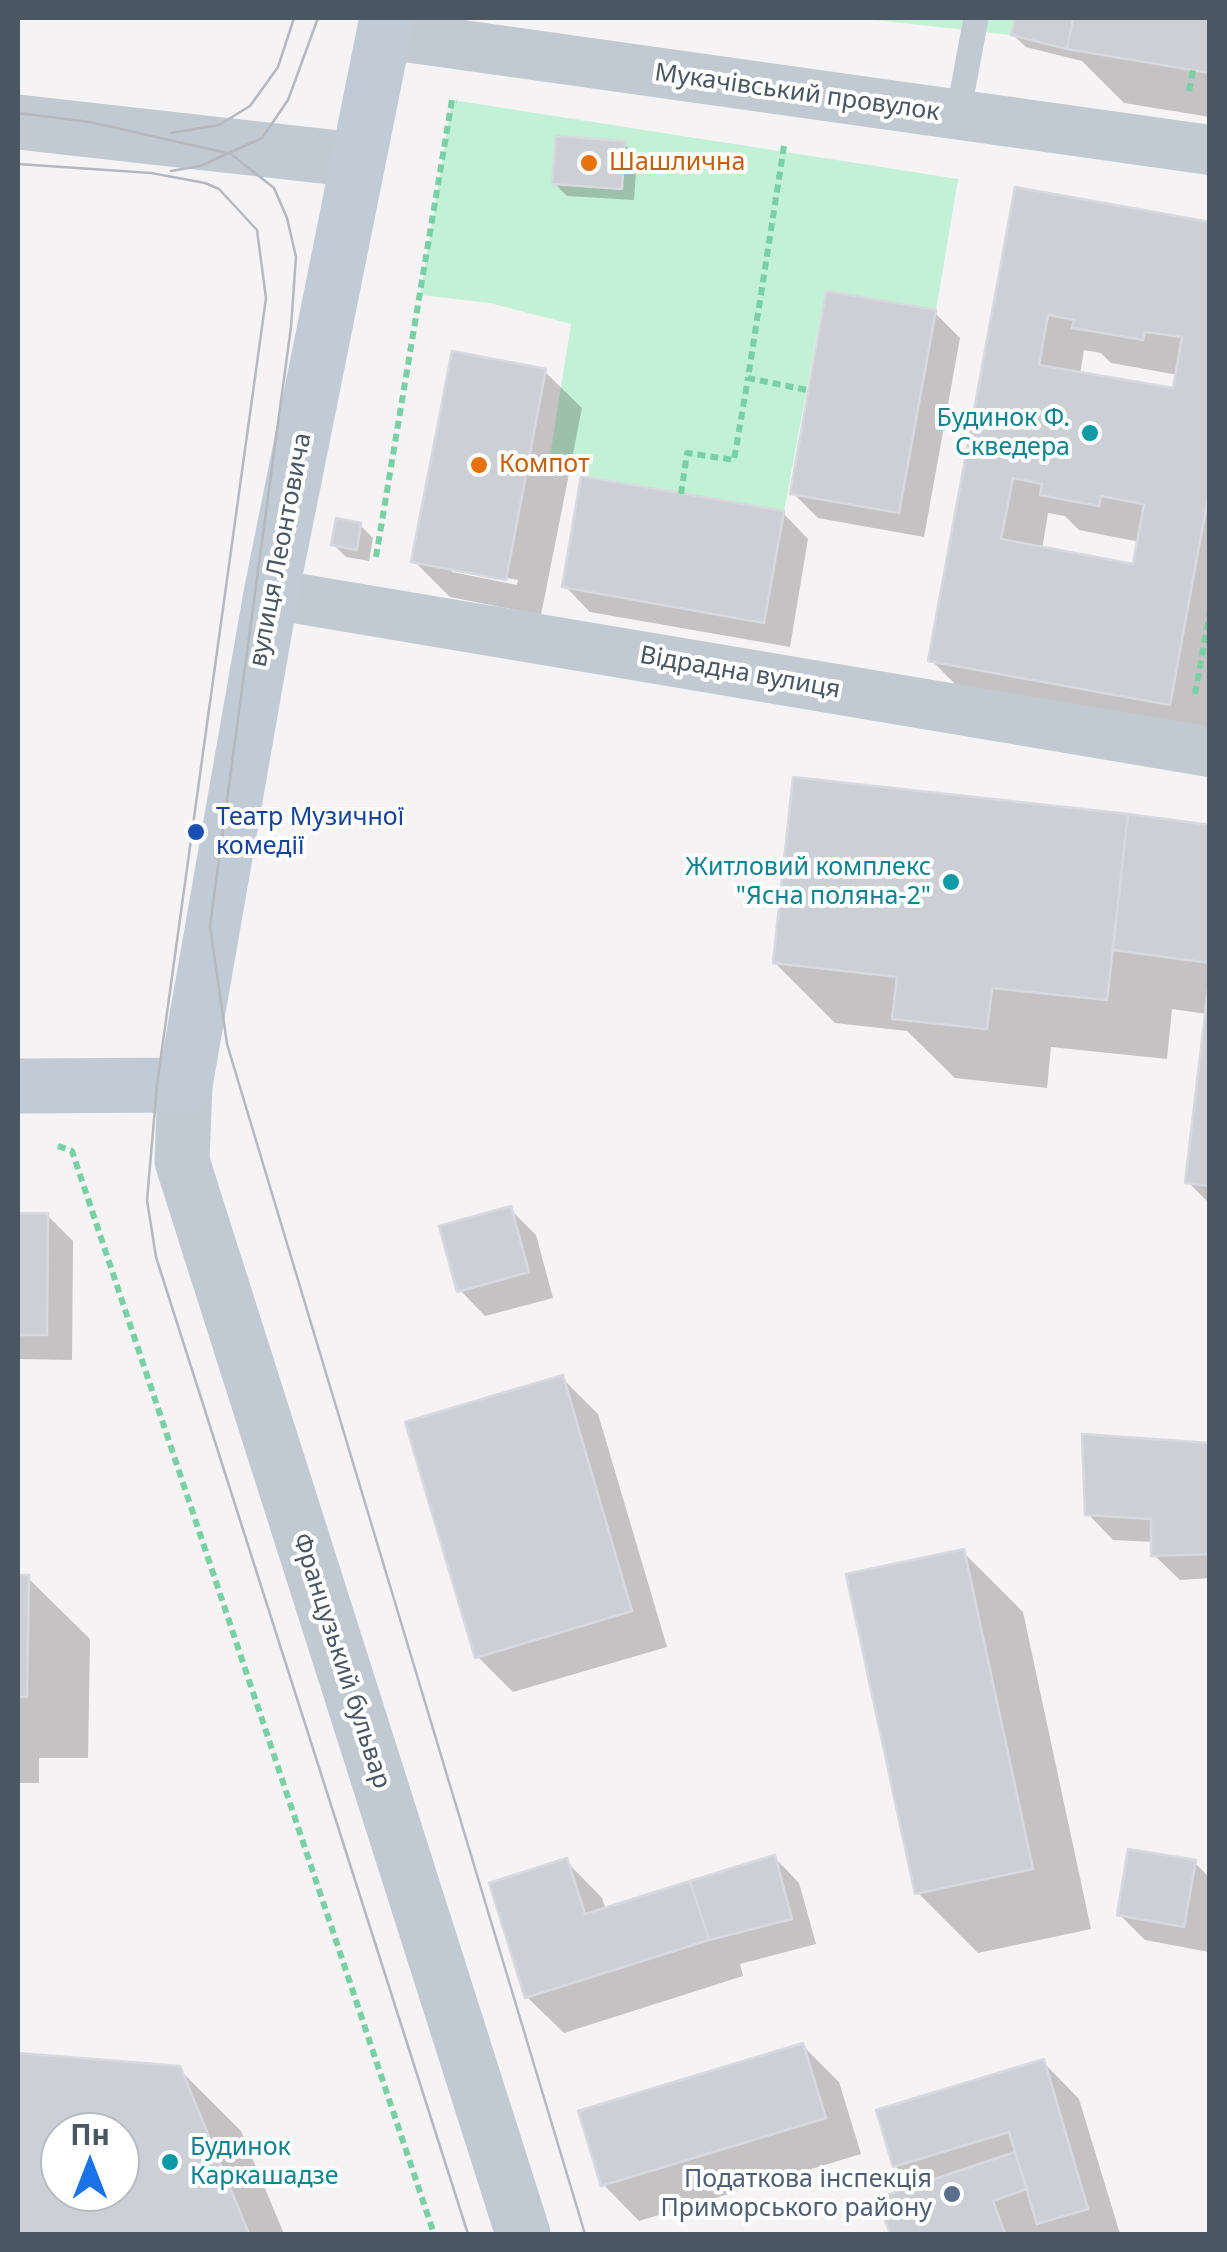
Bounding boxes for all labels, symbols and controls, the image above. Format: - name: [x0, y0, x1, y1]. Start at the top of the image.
- street label: Мукачівський провулок: [653, 58, 941, 128]
- place label: Шашлична: [609, 148, 745, 178]
- marker: Шашлична: [578, 152, 600, 174]
- place label: Будинок Ф. Скведера: [937, 404, 1070, 463]
- marker: Будинок Ф. Скведера: [1079, 422, 1101, 444]
- street label: вулиця Леонтовича: [244, 430, 318, 670]
- place label: Компот: [499, 450, 590, 480]
- marker: Компот: [468, 454, 490, 476]
- street label: Відрадна вулиця: [637, 641, 843, 705]
- place label: Театр Музичної комедії: [216, 803, 404, 862]
- marker: Театр Музичної комедії: [185, 821, 207, 843]
- place label: Житловий комплекс "Ясна поляна-2": [685, 853, 931, 912]
- marker: Житловий комплекс "Ясна поляна-2": [940, 871, 962, 893]
- street label: Французький бульвар: [286, 1530, 396, 1792]
- north arrow: [40, 2112, 140, 2212]
- text: Пн: [70, 2115, 110, 2153]
- place label: Будинок Каркашадзе: [190, 2133, 339, 2192]
- marker: Будинок Каркашадзе: [159, 2151, 181, 2173]
- place label: Податкова інспекція Приморського району: [661, 2165, 932, 2224]
- marker: Податкова інспекція Приморського району: [941, 2183, 963, 2205]

